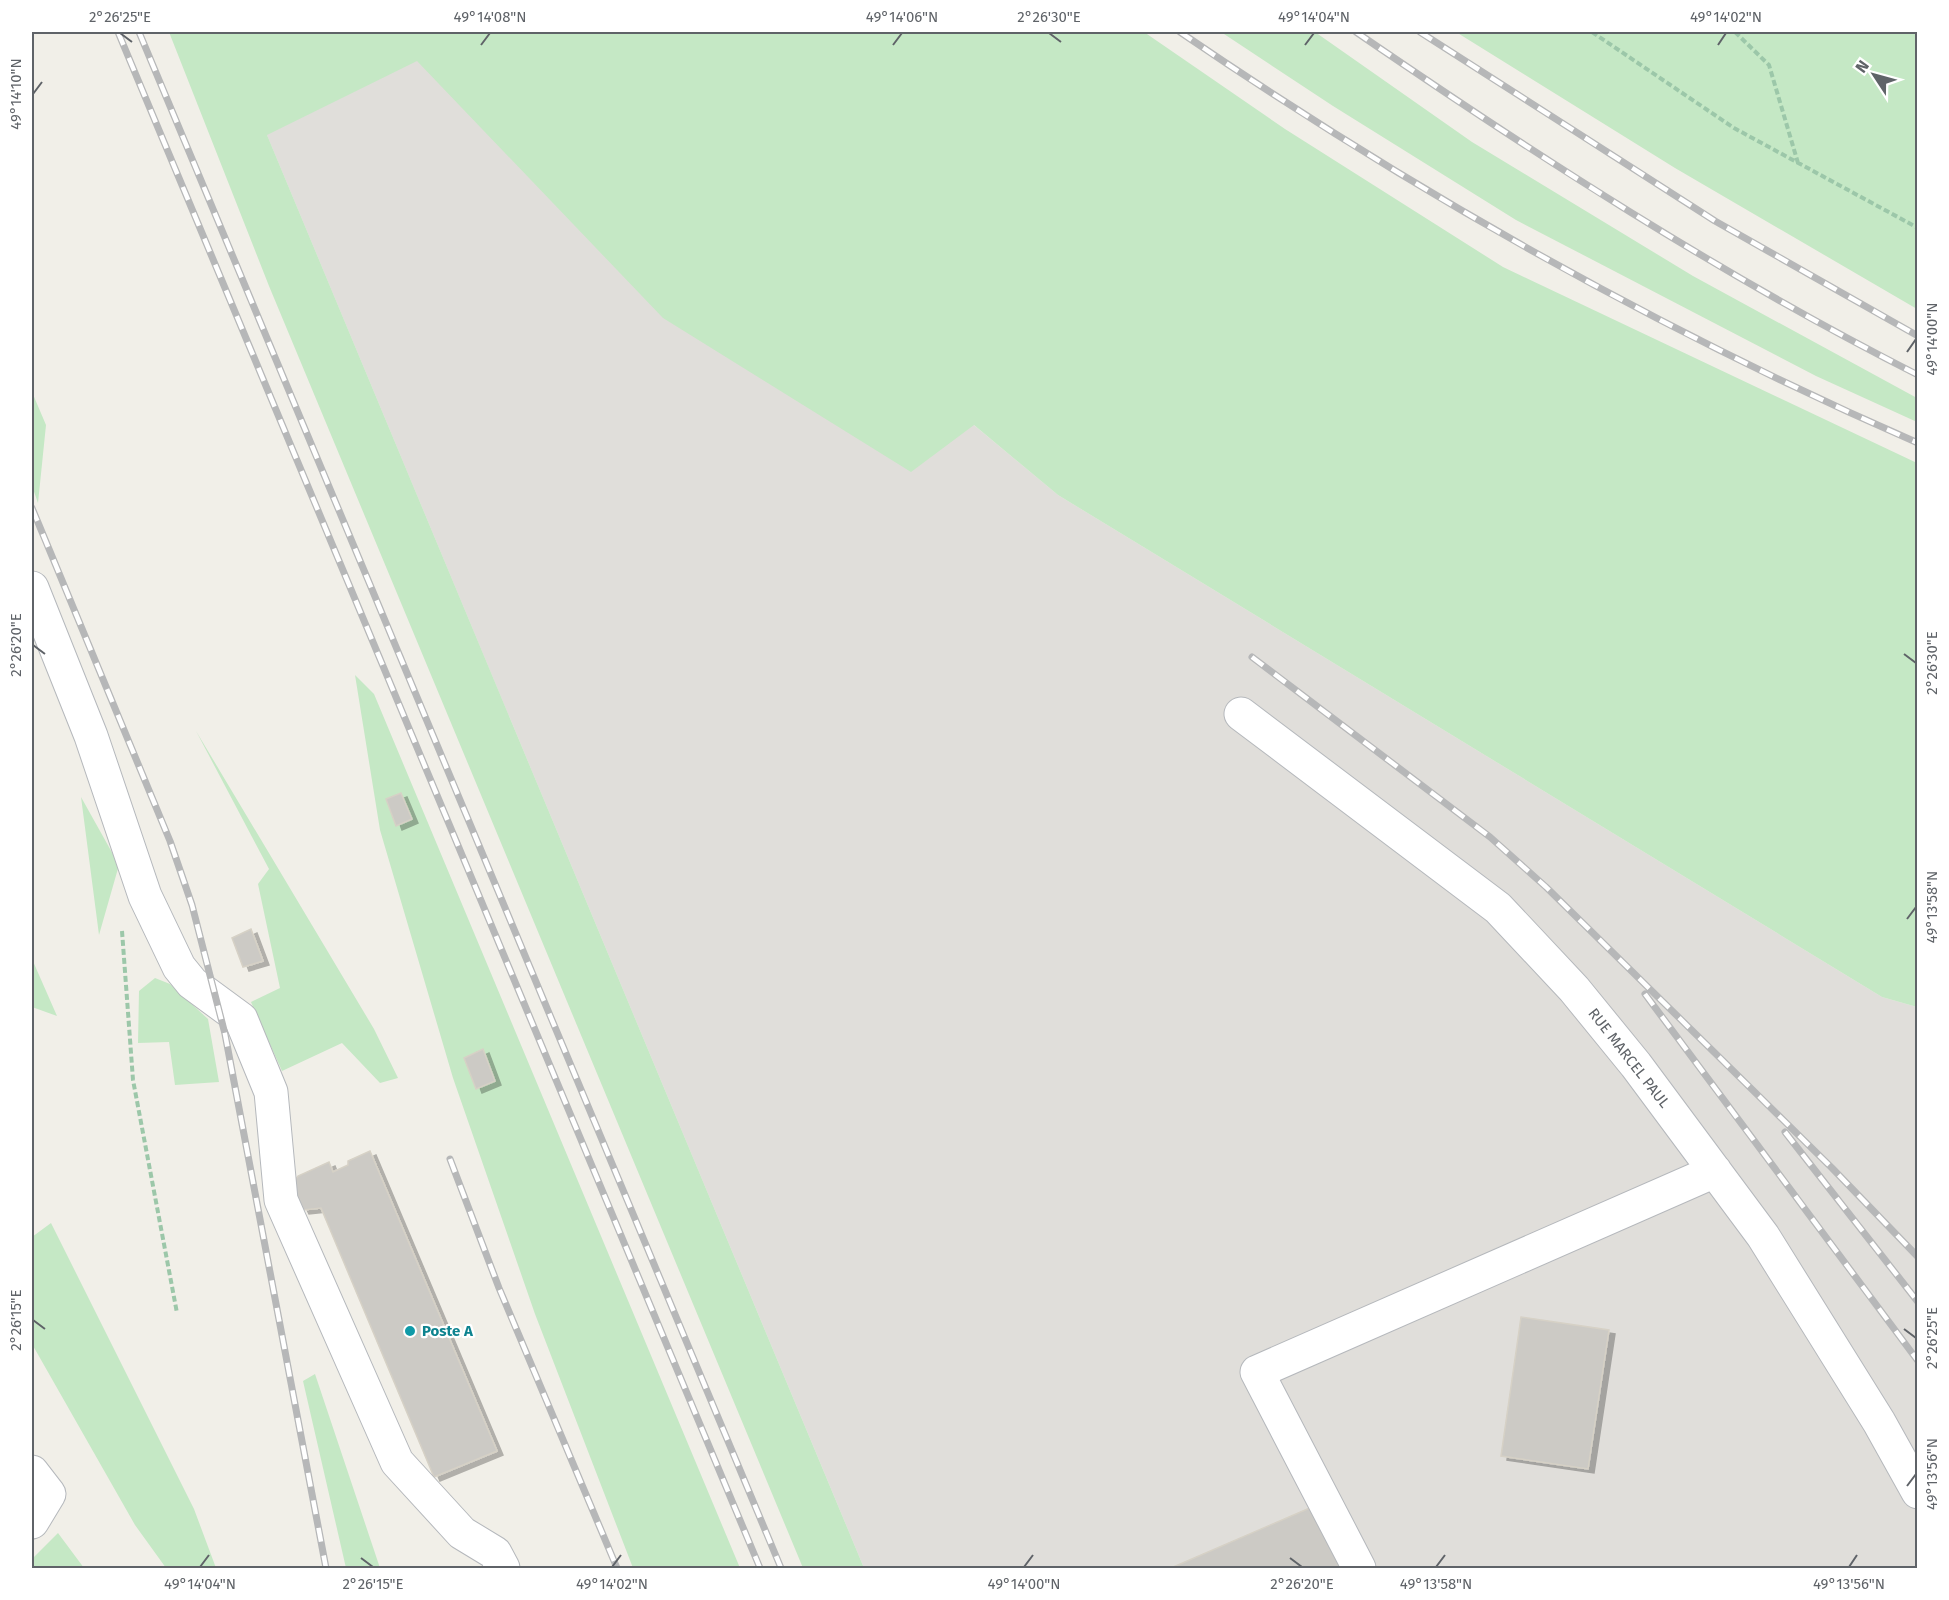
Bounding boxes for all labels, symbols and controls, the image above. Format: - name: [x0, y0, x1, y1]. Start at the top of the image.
- text: 2°26'25"E: [89, 8, 151, 26]
- text: 49°14'08"N: [454, 8, 526, 26]
- text: 49°14'06"N: [866, 8, 938, 26]
- text: 2°26'30"E: [1017, 8, 1081, 26]
- text: 49°14'04"N: [1278, 8, 1350, 26]
- text: 49°14'02"N: [1690, 8, 1762, 26]
- north arrow: [1844, 45, 1904, 105]
- text: N: [1851, 57, 1873, 76]
- text: 49°14'10"N: [7, 58, 25, 130]
- text: 49°14'00"N: [1923, 302, 1941, 376]
- text: 2°26'20"E: [7, 613, 25, 677]
- text: 2°26'30"E: [1923, 631, 1941, 695]
- text: 49°13'58"N: [1923, 871, 1941, 943]
- street label: RUE MARCEL PAUL: [1584, 1005, 1674, 1112]
- text: 2°26'15"E: [7, 1289, 25, 1351]
- text: 2°26'25"E: [1923, 1307, 1941, 1369]
- place label: Poste A: [422, 1322, 474, 1340]
- marker: Poste A: [403, 1324, 417, 1338]
- text: 49°13'56"N: [1923, 1438, 1941, 1510]
- text: 49°14'04"N: [164, 1575, 236, 1593]
- text: 2°26'15"E: [342, 1575, 404, 1593]
- text: 49°14'02"N: [576, 1575, 648, 1593]
- text: 49°14'00"N: [987, 1575, 1061, 1593]
- text: 2°26'20"E: [1270, 1575, 1334, 1593]
- text: 49°13'58"N: [1400, 1575, 1472, 1593]
- text: 49°13'56"N: [1813, 1575, 1885, 1593]

